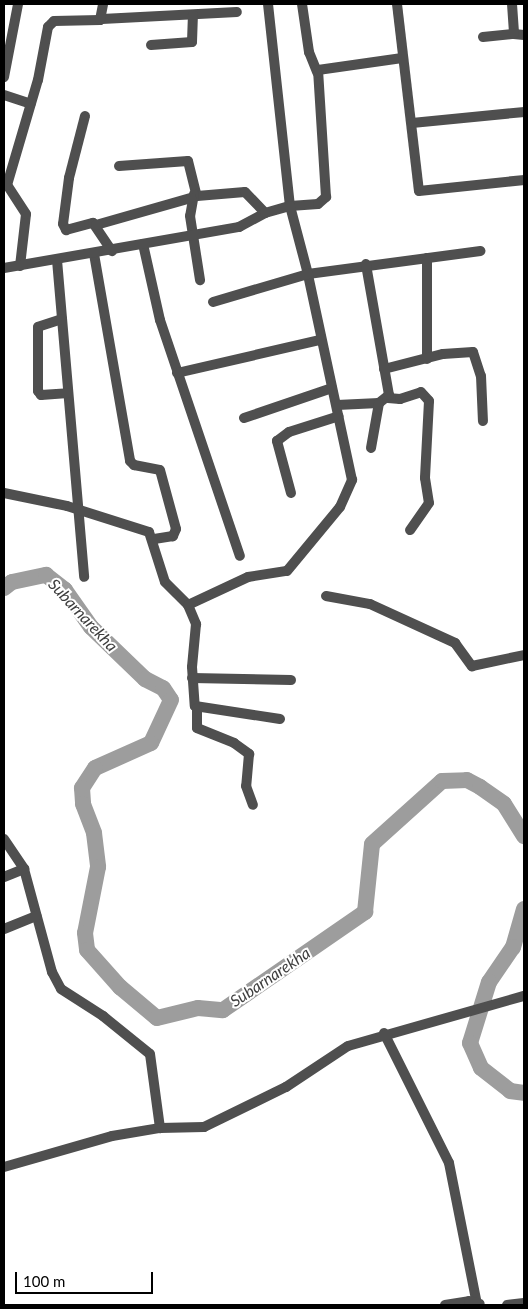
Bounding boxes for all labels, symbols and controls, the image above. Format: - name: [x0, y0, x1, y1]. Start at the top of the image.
- water label: Subarnarekha: [45, 575, 121, 655]
- water label: Subarnarekha: [226, 943, 314, 1011]
- scale bar: [18, 1262, 155, 1294]
- text: 100 m: [23, 1272, 65, 1290]

